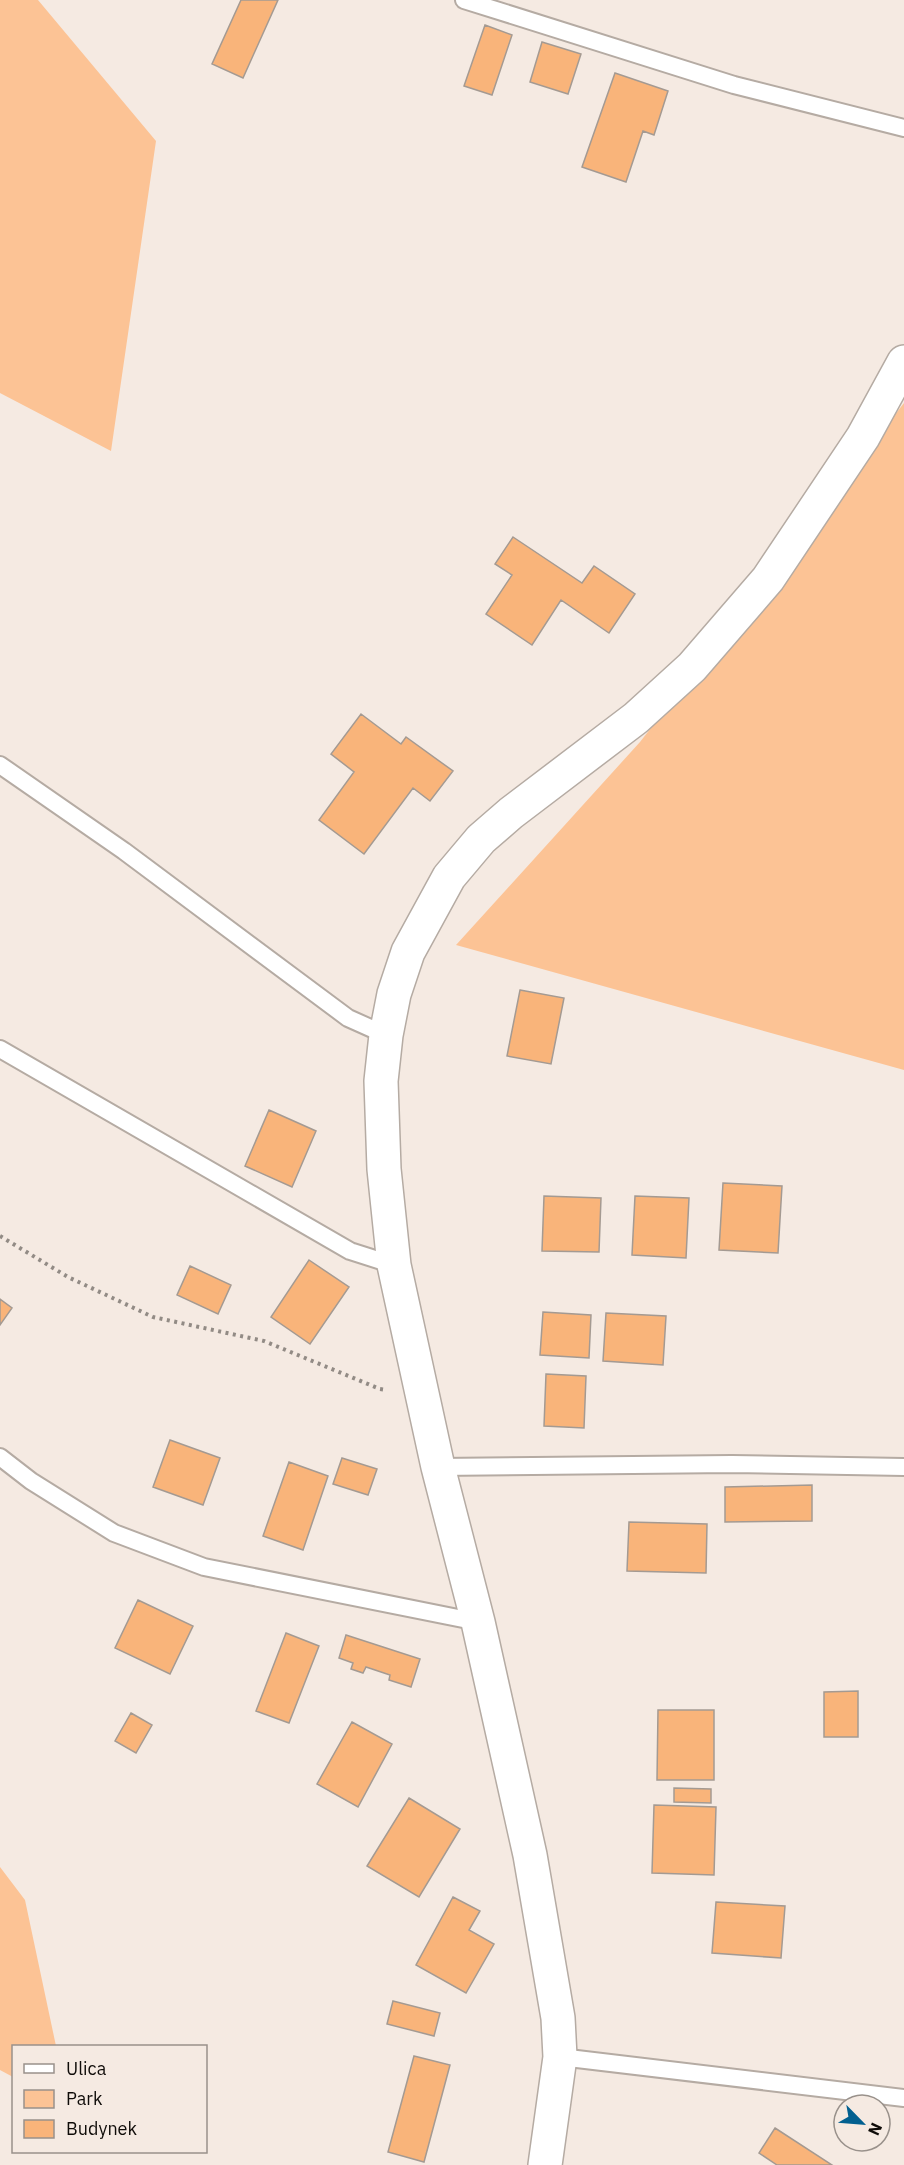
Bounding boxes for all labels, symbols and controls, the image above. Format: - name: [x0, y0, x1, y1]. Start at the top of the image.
- legend: [12, 2045, 207, 2153]
- text: Ulica: [66, 2057, 107, 2080]
- text: Park: [66, 2087, 103, 2110]
- north arrow: [832, 2093, 892, 2153]
- text: Budynek: [66, 2117, 138, 2140]
- text: N: [864, 2120, 887, 2139]

